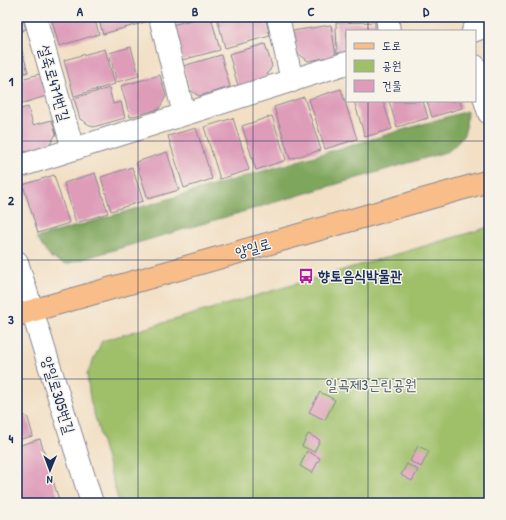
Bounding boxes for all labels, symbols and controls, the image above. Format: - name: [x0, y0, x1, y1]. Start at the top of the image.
- text: A: [77, 2, 84, 20]
- text: B: [192, 2, 199, 20]
- text: C: [307, 2, 315, 20]
- text: D: [423, 2, 430, 20]
- legend: [346, 30, 476, 102]
- text: 도로: [382, 37, 401, 54]
- street label: 설죽로471번길: [34, 42, 75, 124]
- text: 공원: [382, 57, 401, 74]
- text: 1: [9, 72, 14, 90]
- text: 건물: [382, 77, 402, 94]
- text: 2: [8, 191, 15, 209]
- street label: 양일로: [233, 232, 273, 263]
- place label: 향토음식박물관: [317, 265, 403, 286]
- bus stop icon: 향토음식박물관: [297, 267, 315, 285]
- text: 3: [8, 310, 14, 328]
- street label: 양일로305번길: [37, 353, 80, 436]
- park label: 일곡제3근린공원: [325, 374, 417, 395]
- text: 4: [9, 429, 14, 447]
- north arrow: [30, 450, 70, 490]
- text: N: [47, 473, 53, 487]

